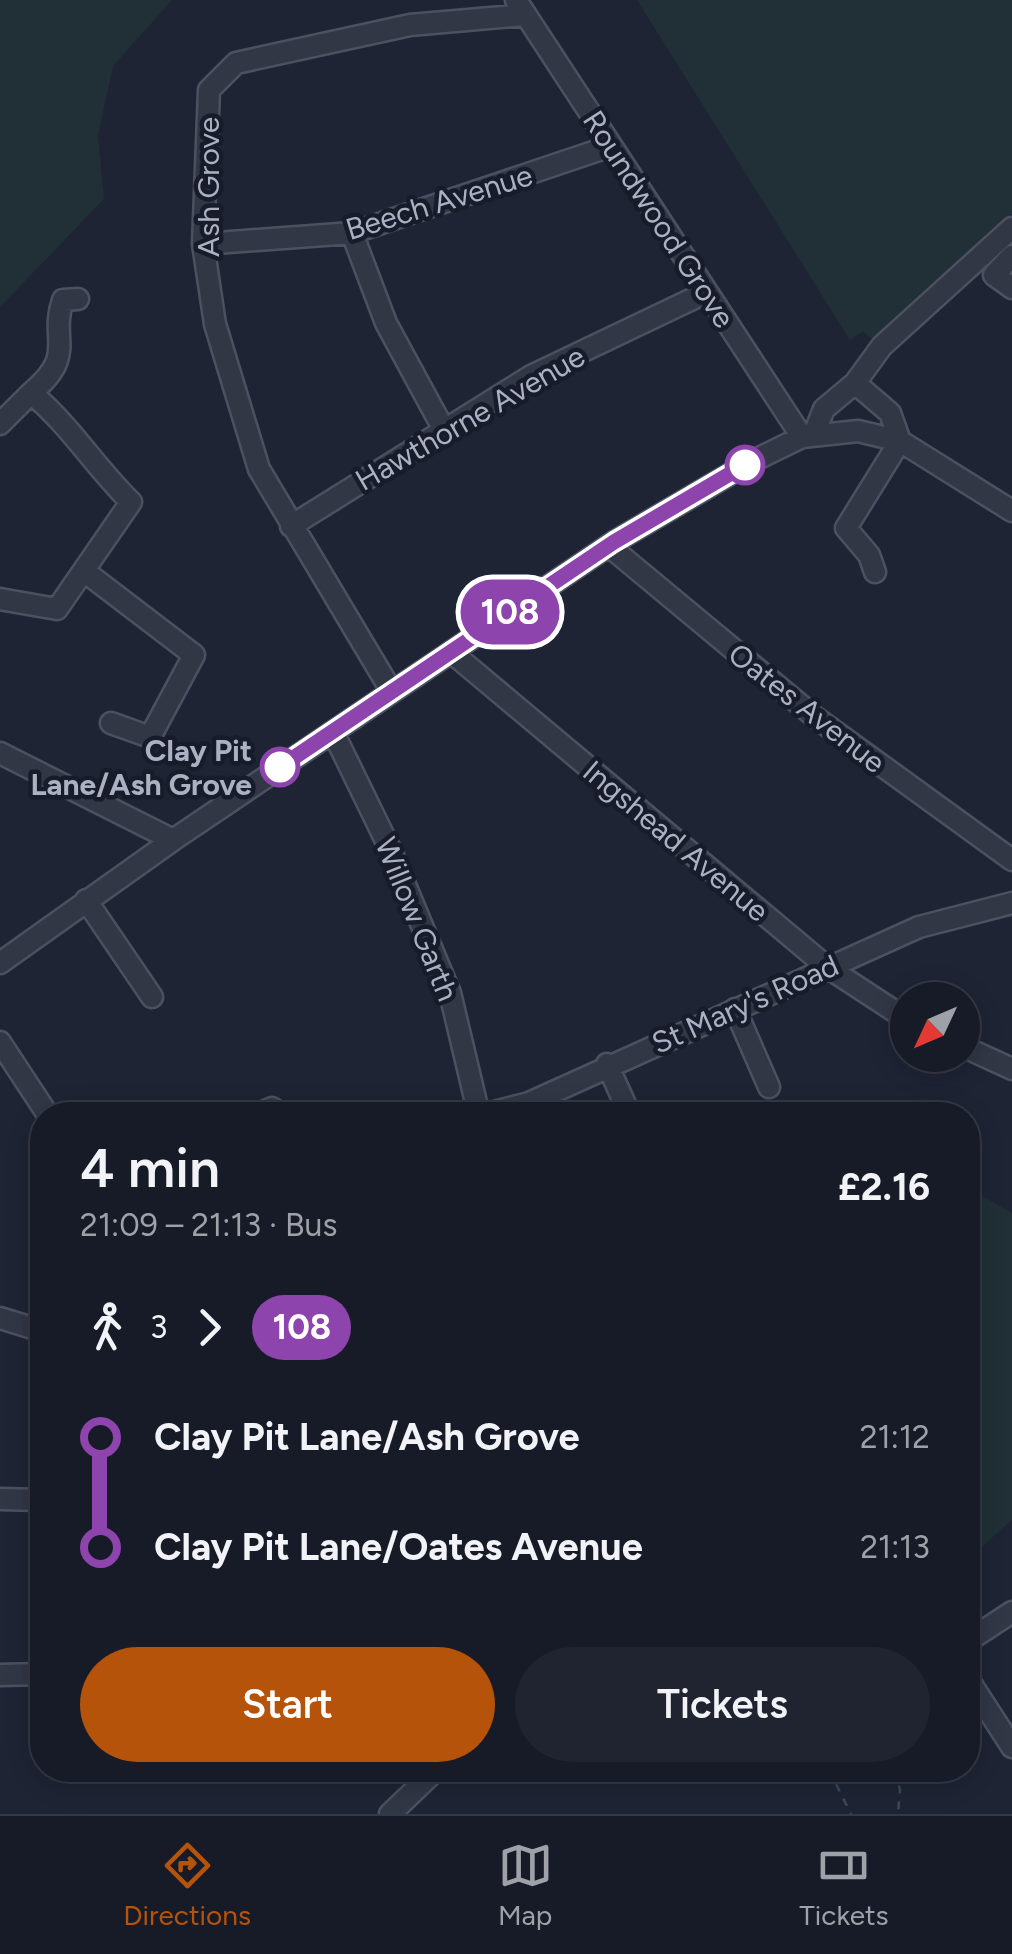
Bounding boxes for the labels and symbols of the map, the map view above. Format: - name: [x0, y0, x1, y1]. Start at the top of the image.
- street label: Roundwood Grove: [575, 103, 743, 335]
- street label: Ash Grove: [190, 117, 227, 257]
- street label: Beech Avenue: [341, 156, 537, 248]
- street label: Hawthorne Avenue: [349, 337, 591, 499]
- unlabelled marker: [726, 446, 764, 484]
- line badge: 108: [452, 580, 568, 644]
- street label: Oates Avenue: [721, 635, 893, 781]
- place label: Clay Pit Lane/Ash Grove: [30, 732, 252, 803]
- marker: Clay Pit Lane/Ash Grove: [261, 748, 299, 786]
- street label: Ingshead Avenue: [576, 752, 776, 930]
- street label: Willow Garth: [367, 832, 467, 1006]
- street label: St Mary's Road: [646, 946, 844, 1062]
- north arrow: [890, 982, 980, 1072]

